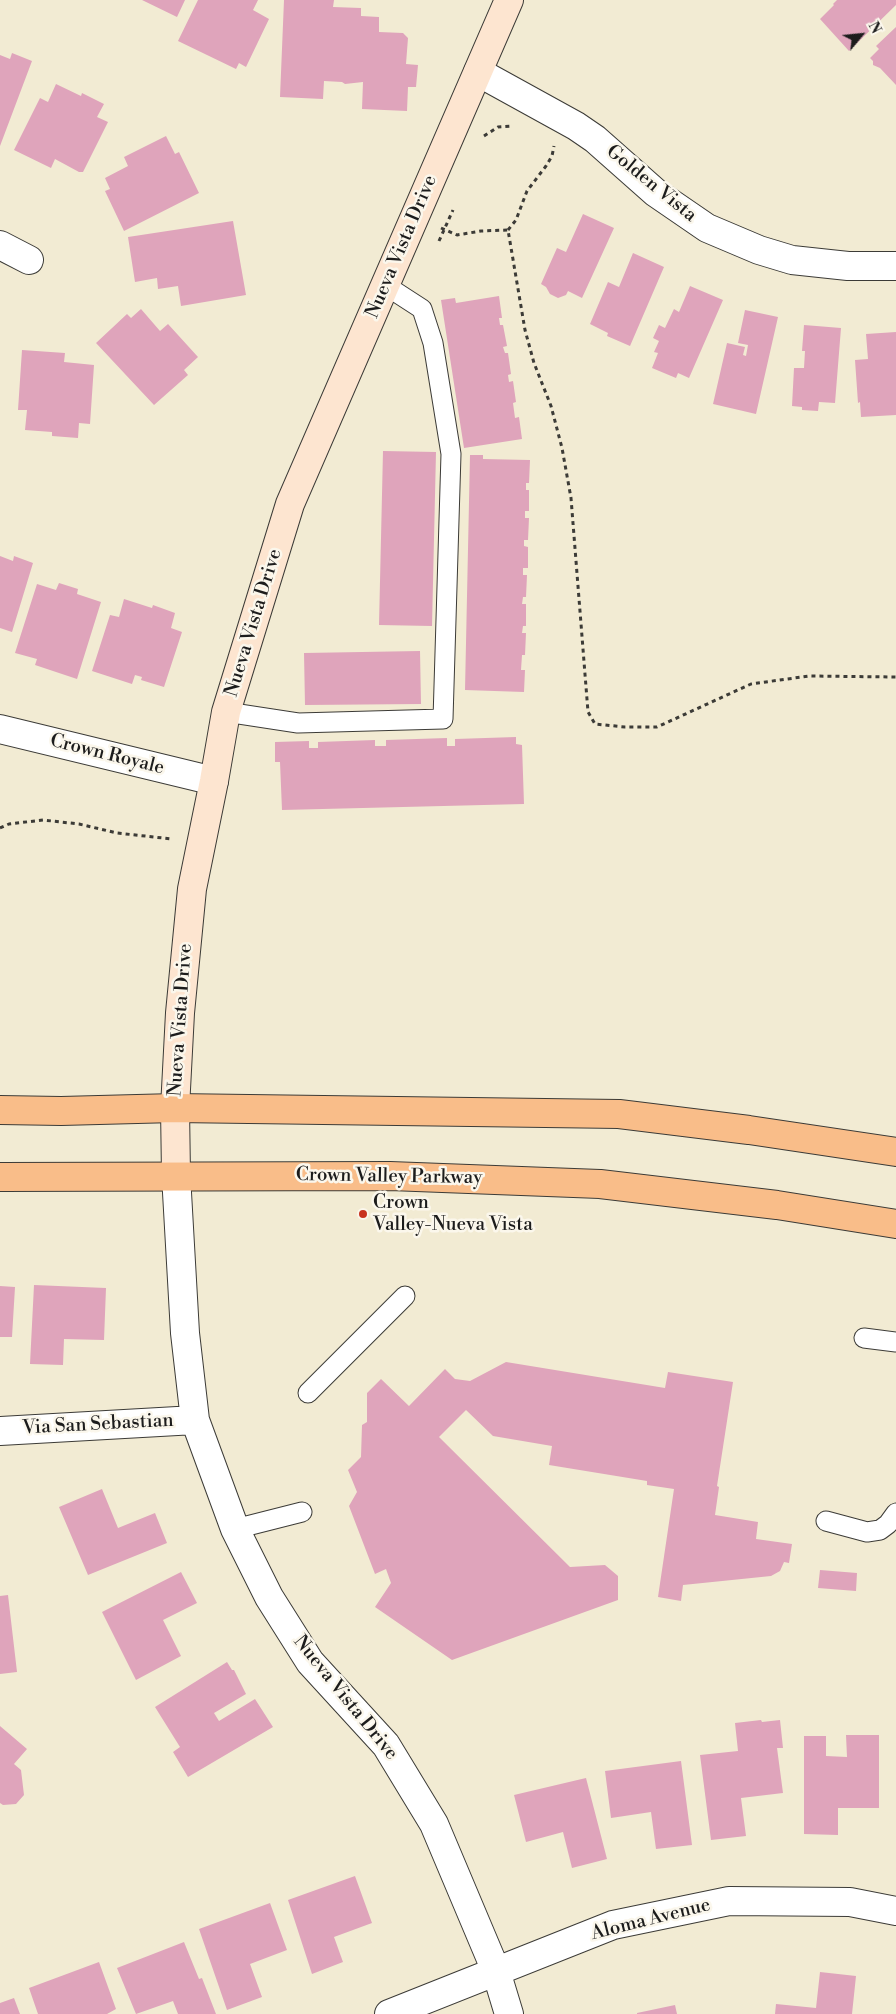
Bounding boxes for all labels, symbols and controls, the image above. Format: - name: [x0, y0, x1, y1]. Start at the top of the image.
- north arrow: [836, 10, 886, 60]
- text: N: [864, 19, 885, 37]
- street label: Golden Vista: [601, 141, 701, 227]
- street label: Nueva Vista Drive: [362, 172, 442, 322]
- street label: Nueva Vista Drive: [221, 546, 287, 700]
- street label: Crown Royale: [48, 730, 166, 780]
- street label: Nueva Vista Drive: [164, 943, 198, 1097]
- street label: Crown Valley Parkway: [296, 1164, 482, 1190]
- place label: Crown Valley-Nueva Vista: [373, 1192, 533, 1236]
- marker: Crown Valley-Nueva Vista: [357, 1208, 369, 1220]
- street label: Via San Sebastian: [22, 1410, 174, 1440]
- street label: Nueva Vista Drive: [288, 1631, 402, 1765]
- street label: Aloma Avenue: [589, 1894, 713, 1946]

